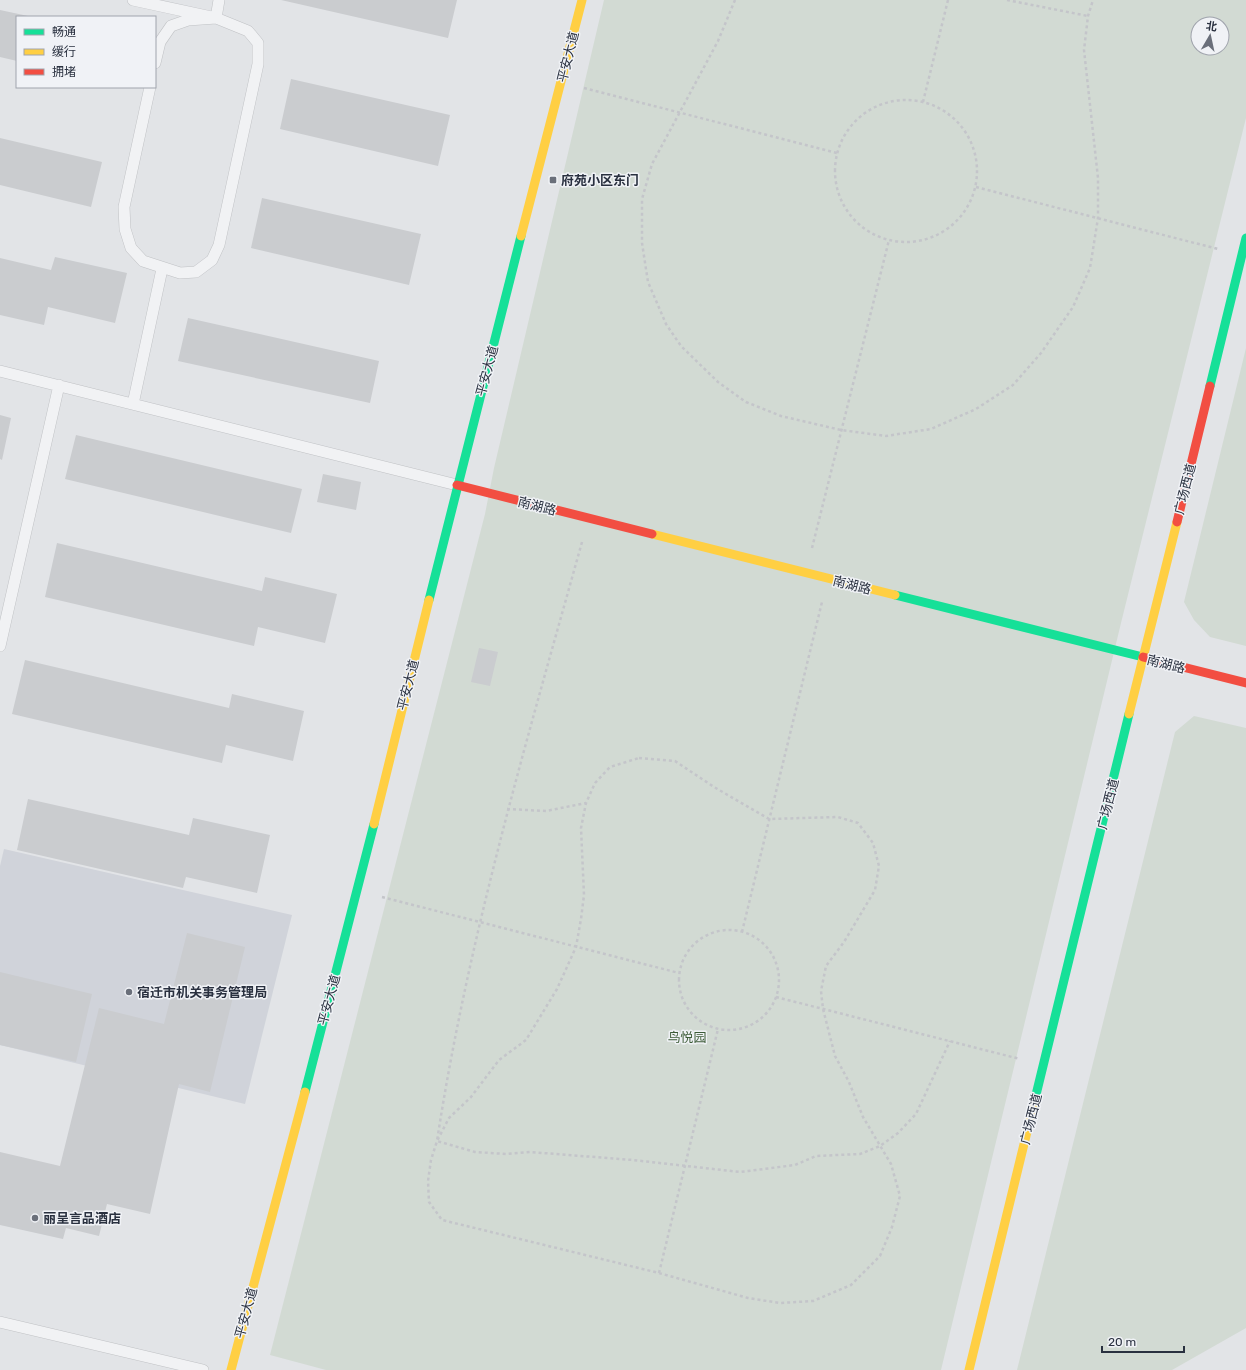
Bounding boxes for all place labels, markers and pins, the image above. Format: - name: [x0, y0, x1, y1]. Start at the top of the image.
- place label: 府苑小区东门: [561, 173, 639, 188]
- marker: 府苑小区东门: [548, 175, 558, 185]
- place label: 宿迁市机关事务管理局: [137, 985, 267, 1000]
- marker: 宿迁市机关事务管理局: [124, 987, 134, 997]
- place label: 丽呈言品酒店: [43, 1211, 121, 1226]
- marker: 丽呈言品酒店: [30, 1213, 40, 1223]

